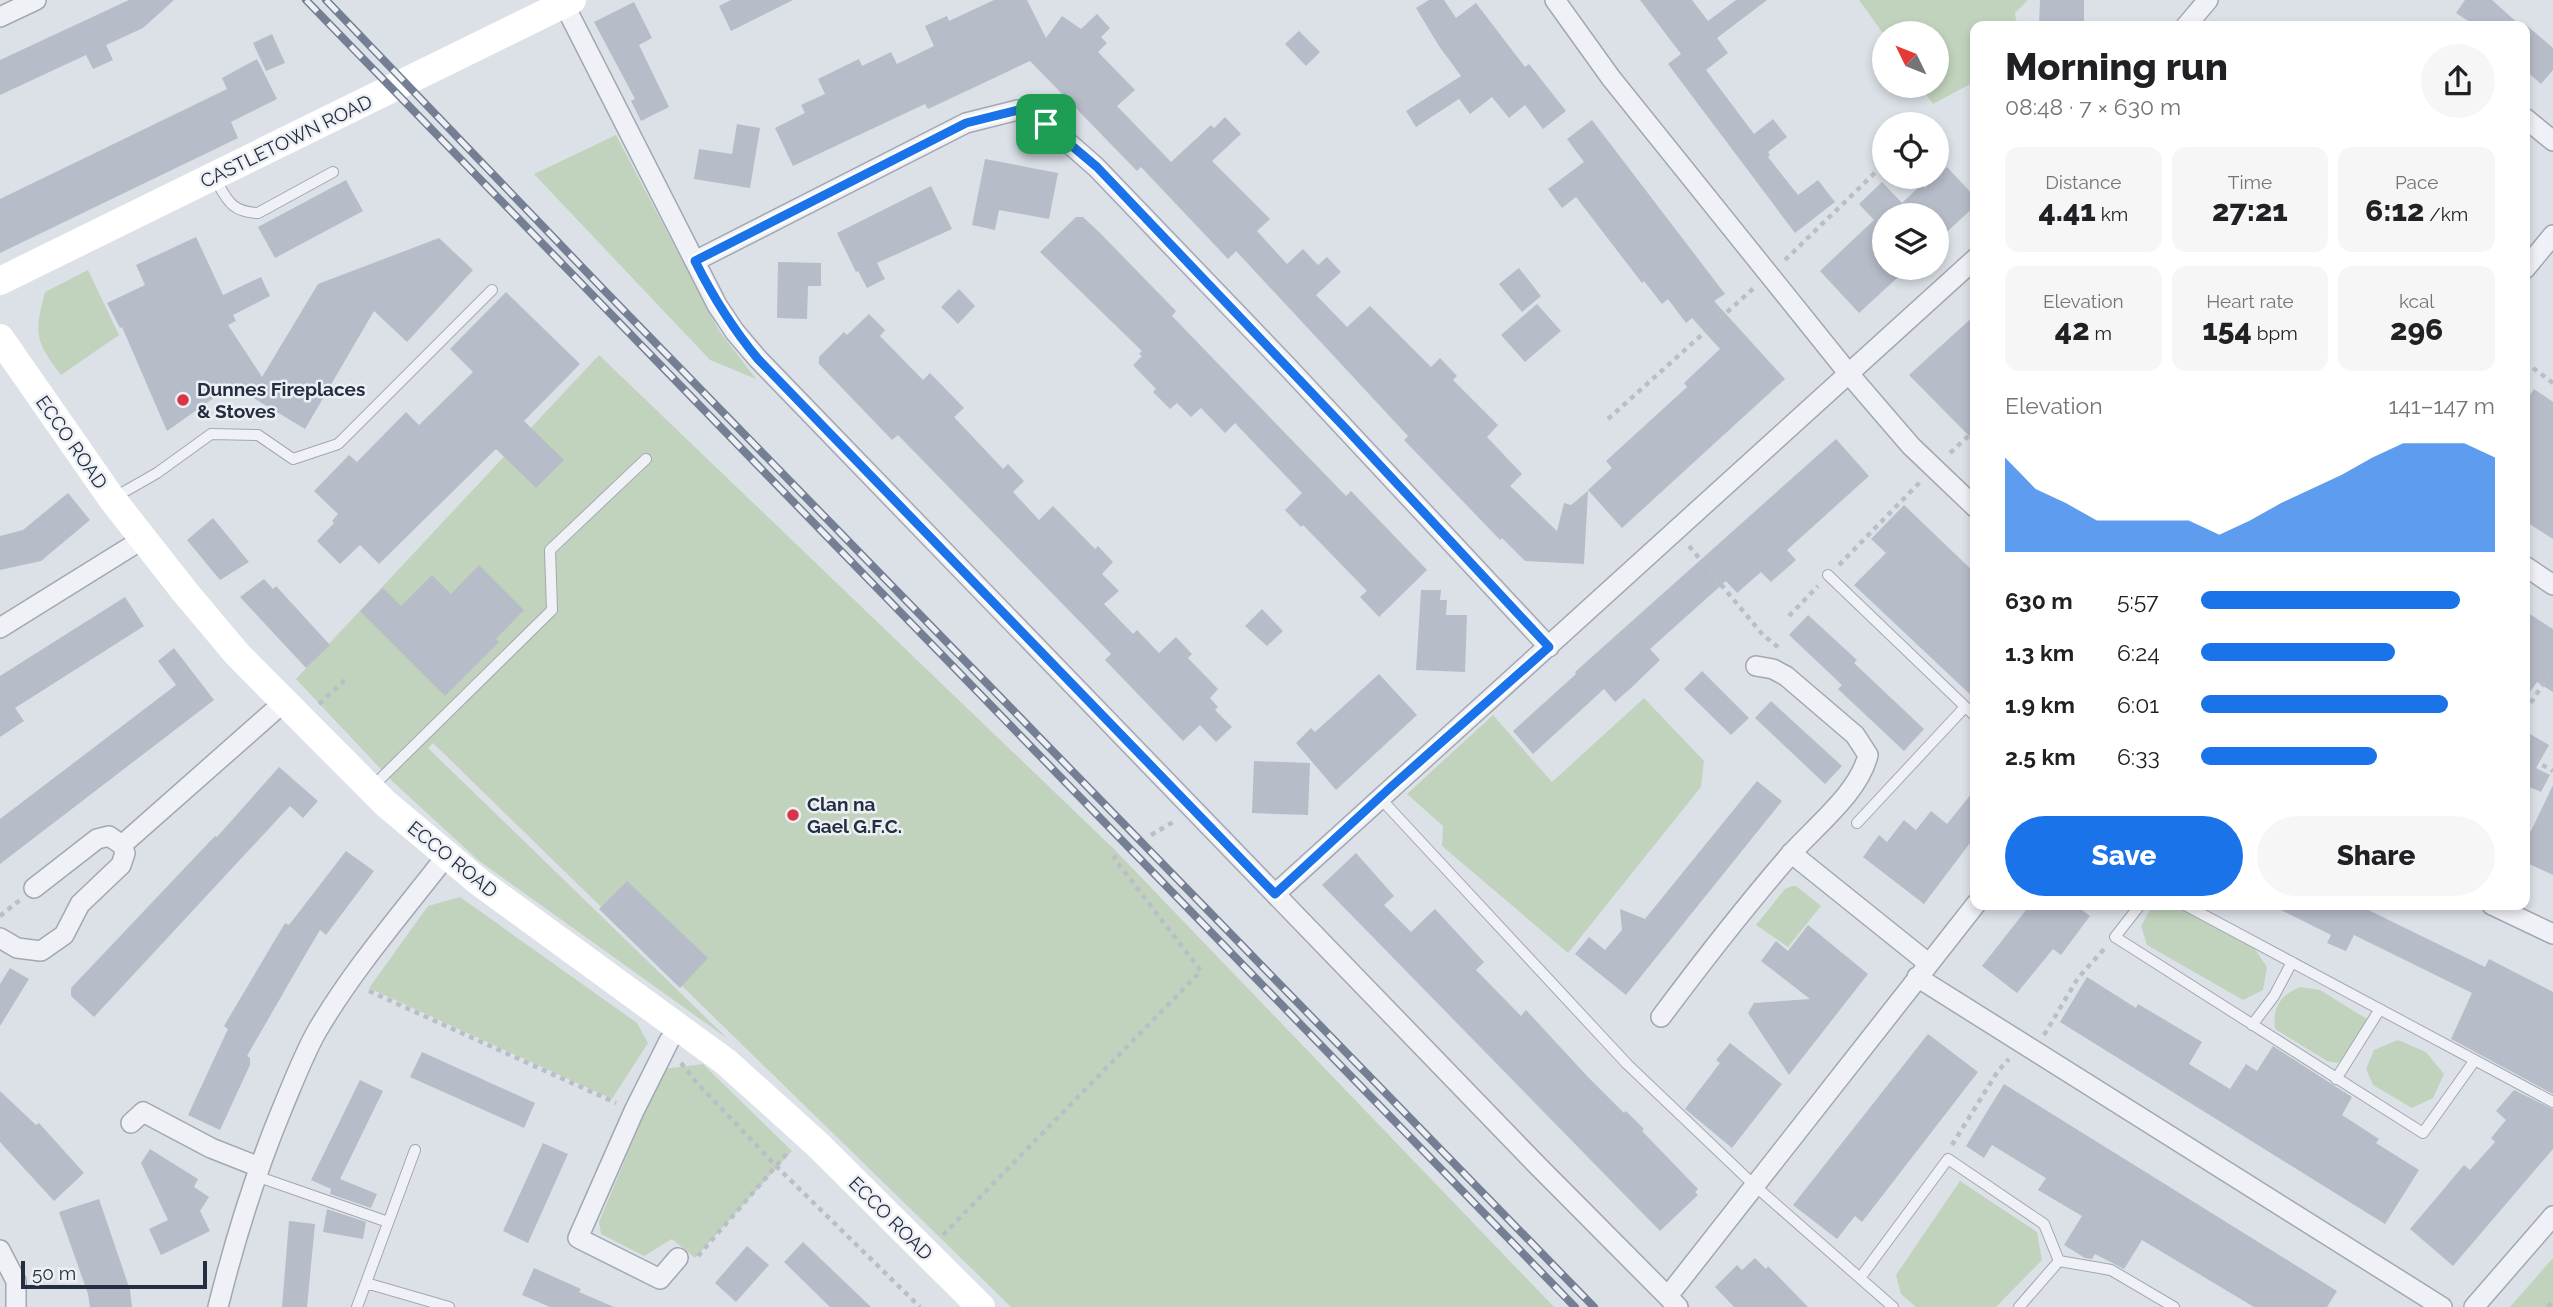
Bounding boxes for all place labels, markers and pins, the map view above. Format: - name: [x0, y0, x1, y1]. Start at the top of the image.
- pin: [1016, 94, 1076, 154]
- place label: Dunnes Fireplaces & Stoves: [197, 378, 365, 422]
- marker: Dunnes Fireplaces & Stoves: [175, 392, 191, 408]
- place label: Clan na Gael G.F.C.: [807, 793, 902, 837]
- marker: Clan na Gael G.F.C.: [785, 807, 801, 823]

